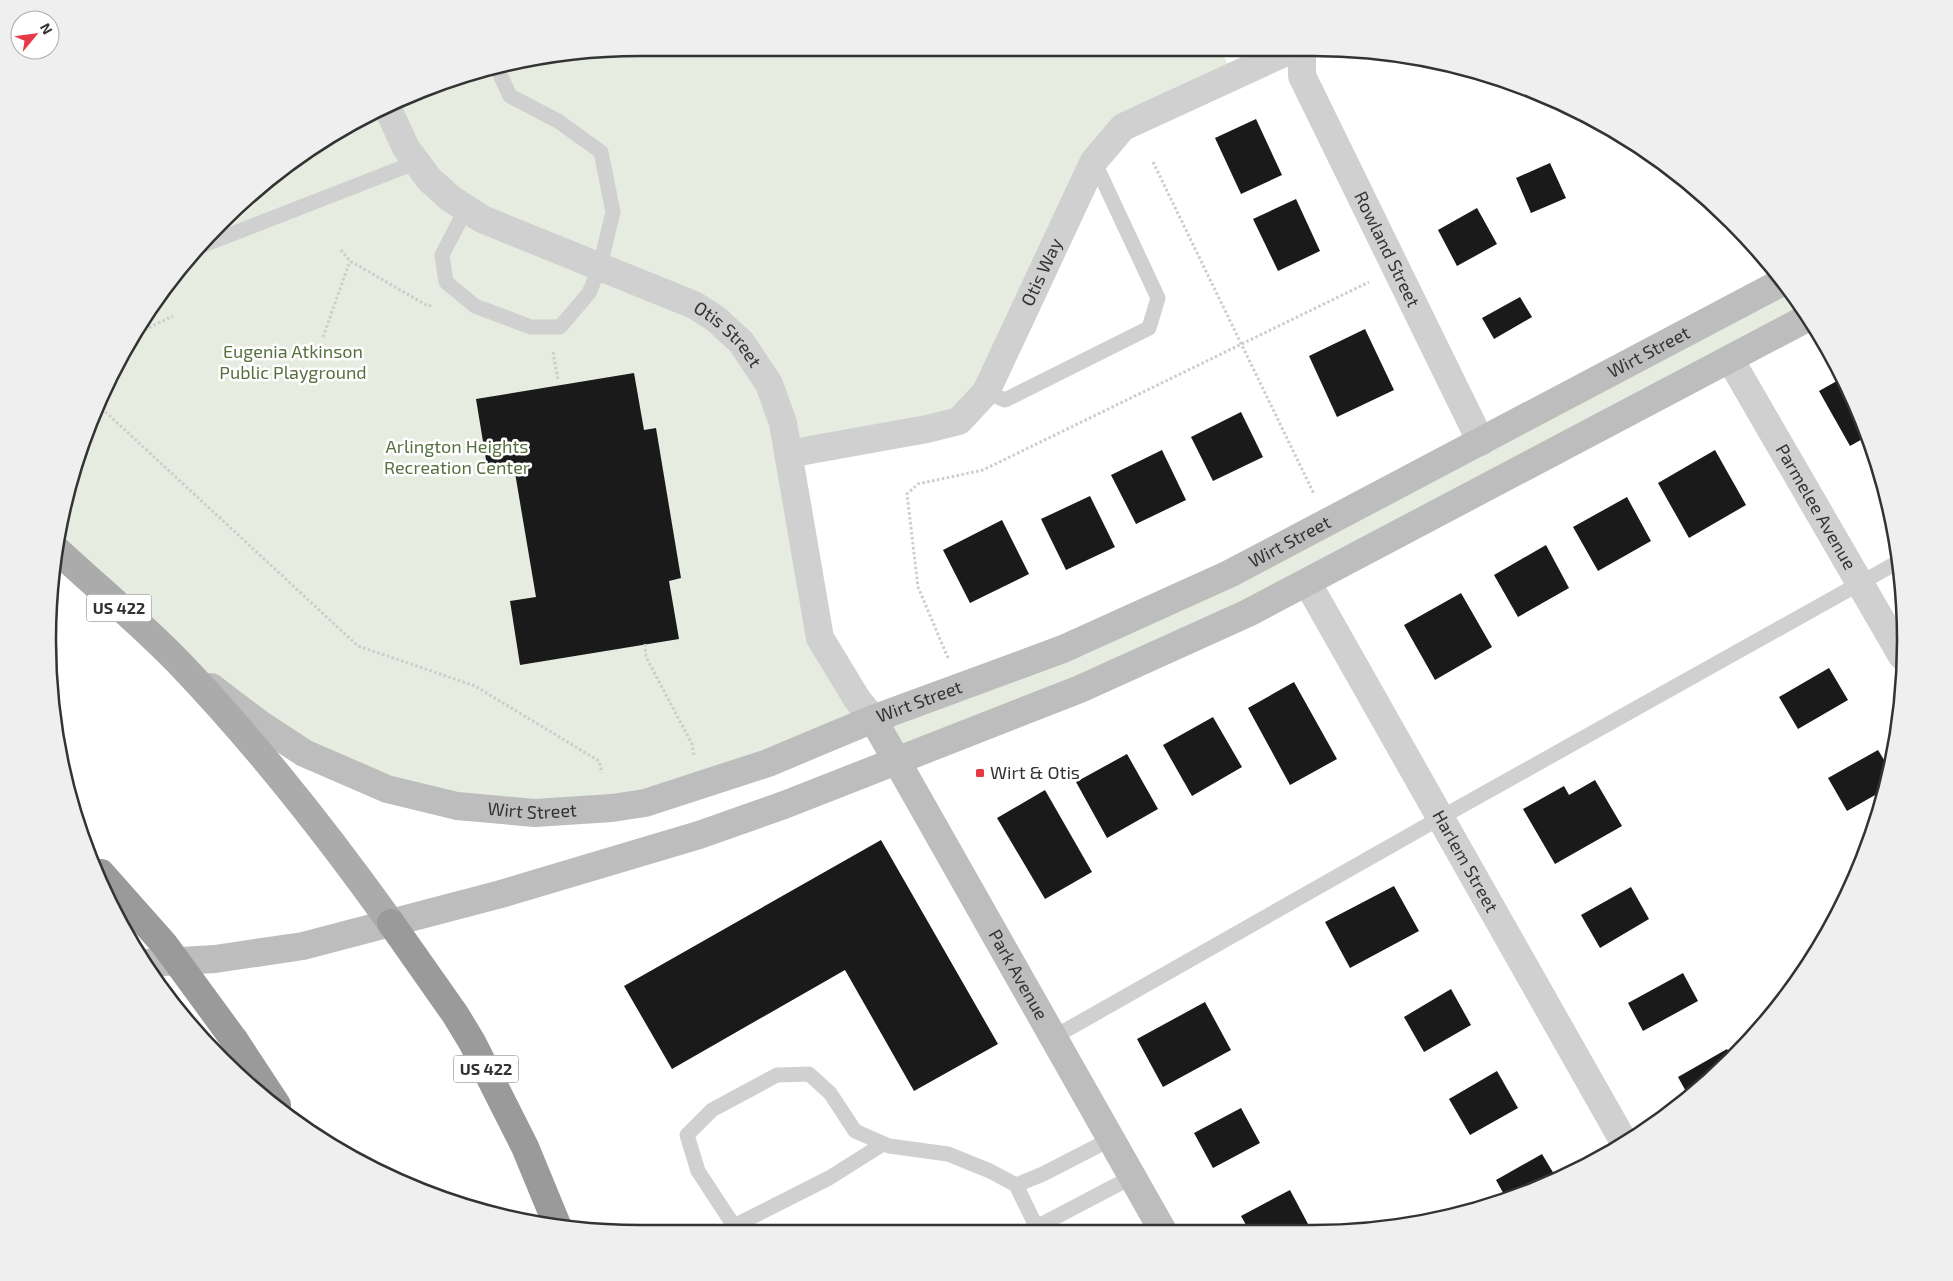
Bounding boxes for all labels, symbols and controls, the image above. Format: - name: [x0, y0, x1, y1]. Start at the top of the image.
- north arrow: [10, 10, 60, 60]
- text: N: [37, 20, 57, 37]
- street label: Rowland Street: [1350, 187, 1425, 311]
- street label: Otis Way: [1016, 234, 1067, 309]
- street label: Otis Street: [690, 296, 767, 371]
- street label: Wirt Street: [1604, 321, 1693, 382]
- park label: Eugenia Atkinson Public Playground: [219, 340, 367, 383]
- park label: Arlington Heights Recreation Center: [384, 435, 530, 478]
- street label: Parmelee Avenue: [1772, 440, 1862, 573]
- street label: Wirt Street: [1245, 510, 1334, 572]
- road number: US 422: [86, 594, 152, 622]
- street label: Wirt Street: [873, 675, 965, 727]
- place label: Wirt & Otis: [990, 761, 1080, 783]
- marker: Wirt & Otis: [974, 767, 986, 779]
- street label: Wirt Street: [487, 797, 578, 823]
- street label: Harlem Street: [1428, 806, 1504, 916]
- street label: Park Avenue: [984, 925, 1053, 1024]
- road number: US 422: [454, 1056, 518, 1082]

